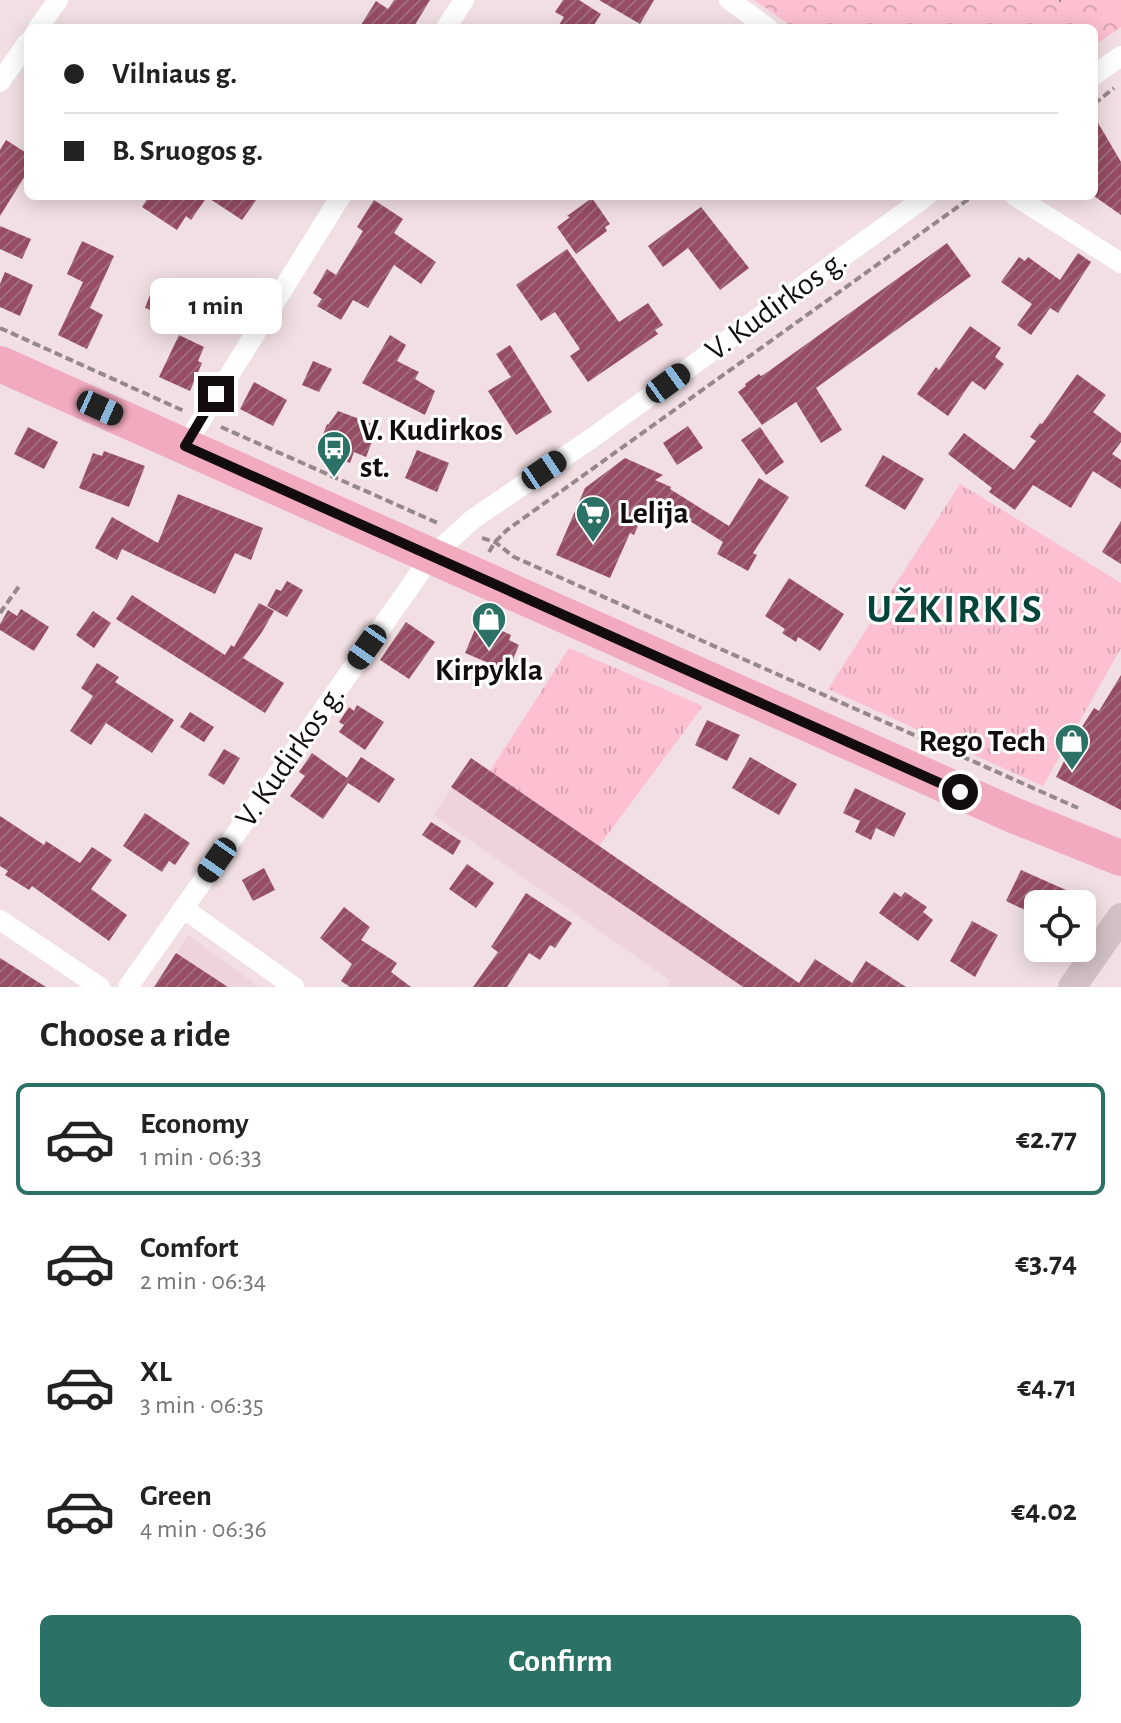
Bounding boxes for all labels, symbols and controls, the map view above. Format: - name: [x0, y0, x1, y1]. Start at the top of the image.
- text: Vilniaus g.: [112, 59, 237, 89]
- text: B. Sruogos g.: [112, 136, 263, 166]
- street label: V. Kudirkos g.: [700, 243, 852, 367]
- callout: 1 min: [150, 278, 282, 334]
- text: 1 min: [189, 293, 243, 319]
- car: [642, 359, 694, 407]
- route end: [198, 376, 234, 412]
- car: [73, 387, 127, 429]
- place label: V. Kudirkos st.: [360, 414, 503, 483]
- bus stop icon: V. Kudirkos st.: [315, 429, 353, 479]
- car: [517, 447, 571, 493]
- supermarket icon: Lelija: [574, 494, 612, 544]
- place label: Lelija: [619, 497, 689, 529]
- district label: UŽKIRKIS: [866, 587, 1044, 630]
- shop icon: Kirpykla: [470, 600, 508, 650]
- car: [343, 620, 391, 674]
- place label: Kirpykla: [435, 654, 543, 686]
- street label: V. Kudirkos g.: [229, 679, 351, 833]
- shop icon: Rego Tech: [1053, 722, 1091, 772]
- place label: Rego Tech: [918, 725, 1046, 757]
- route start: [942, 774, 978, 810]
- car: [193, 833, 241, 887]
- map controls: [1024, 890, 1096, 962]
- button: locate: [1024, 890, 1096, 962]
- text: Choose a ride: [40, 1017, 230, 1053]
- icon: car: [44, 1103, 116, 1175]
- text: Economy: [140, 1109, 249, 1139]
- text: €2.77: [1016, 1124, 1077, 1154]
- text: 1 min · 06:33: [140, 1144, 262, 1170]
- icon: car: [44, 1227, 116, 1299]
- text: Comfort: [140, 1233, 239, 1263]
- text: €3.74: [1015, 1248, 1077, 1278]
- text: 2 min · 06:34: [140, 1268, 266, 1294]
- icon: car: [44, 1351, 116, 1423]
- text: XL: [140, 1357, 172, 1387]
- text: €4.71: [1017, 1372, 1077, 1402]
- text: 3 min · 06:35: [140, 1392, 264, 1418]
- icon: car: [44, 1475, 116, 1547]
- text: Green: [140, 1481, 212, 1511]
- text: €4.02: [1011, 1496, 1077, 1526]
- text: 4 min · 06:36: [140, 1516, 267, 1542]
- button: Confirm: [40, 1615, 1081, 1707]

